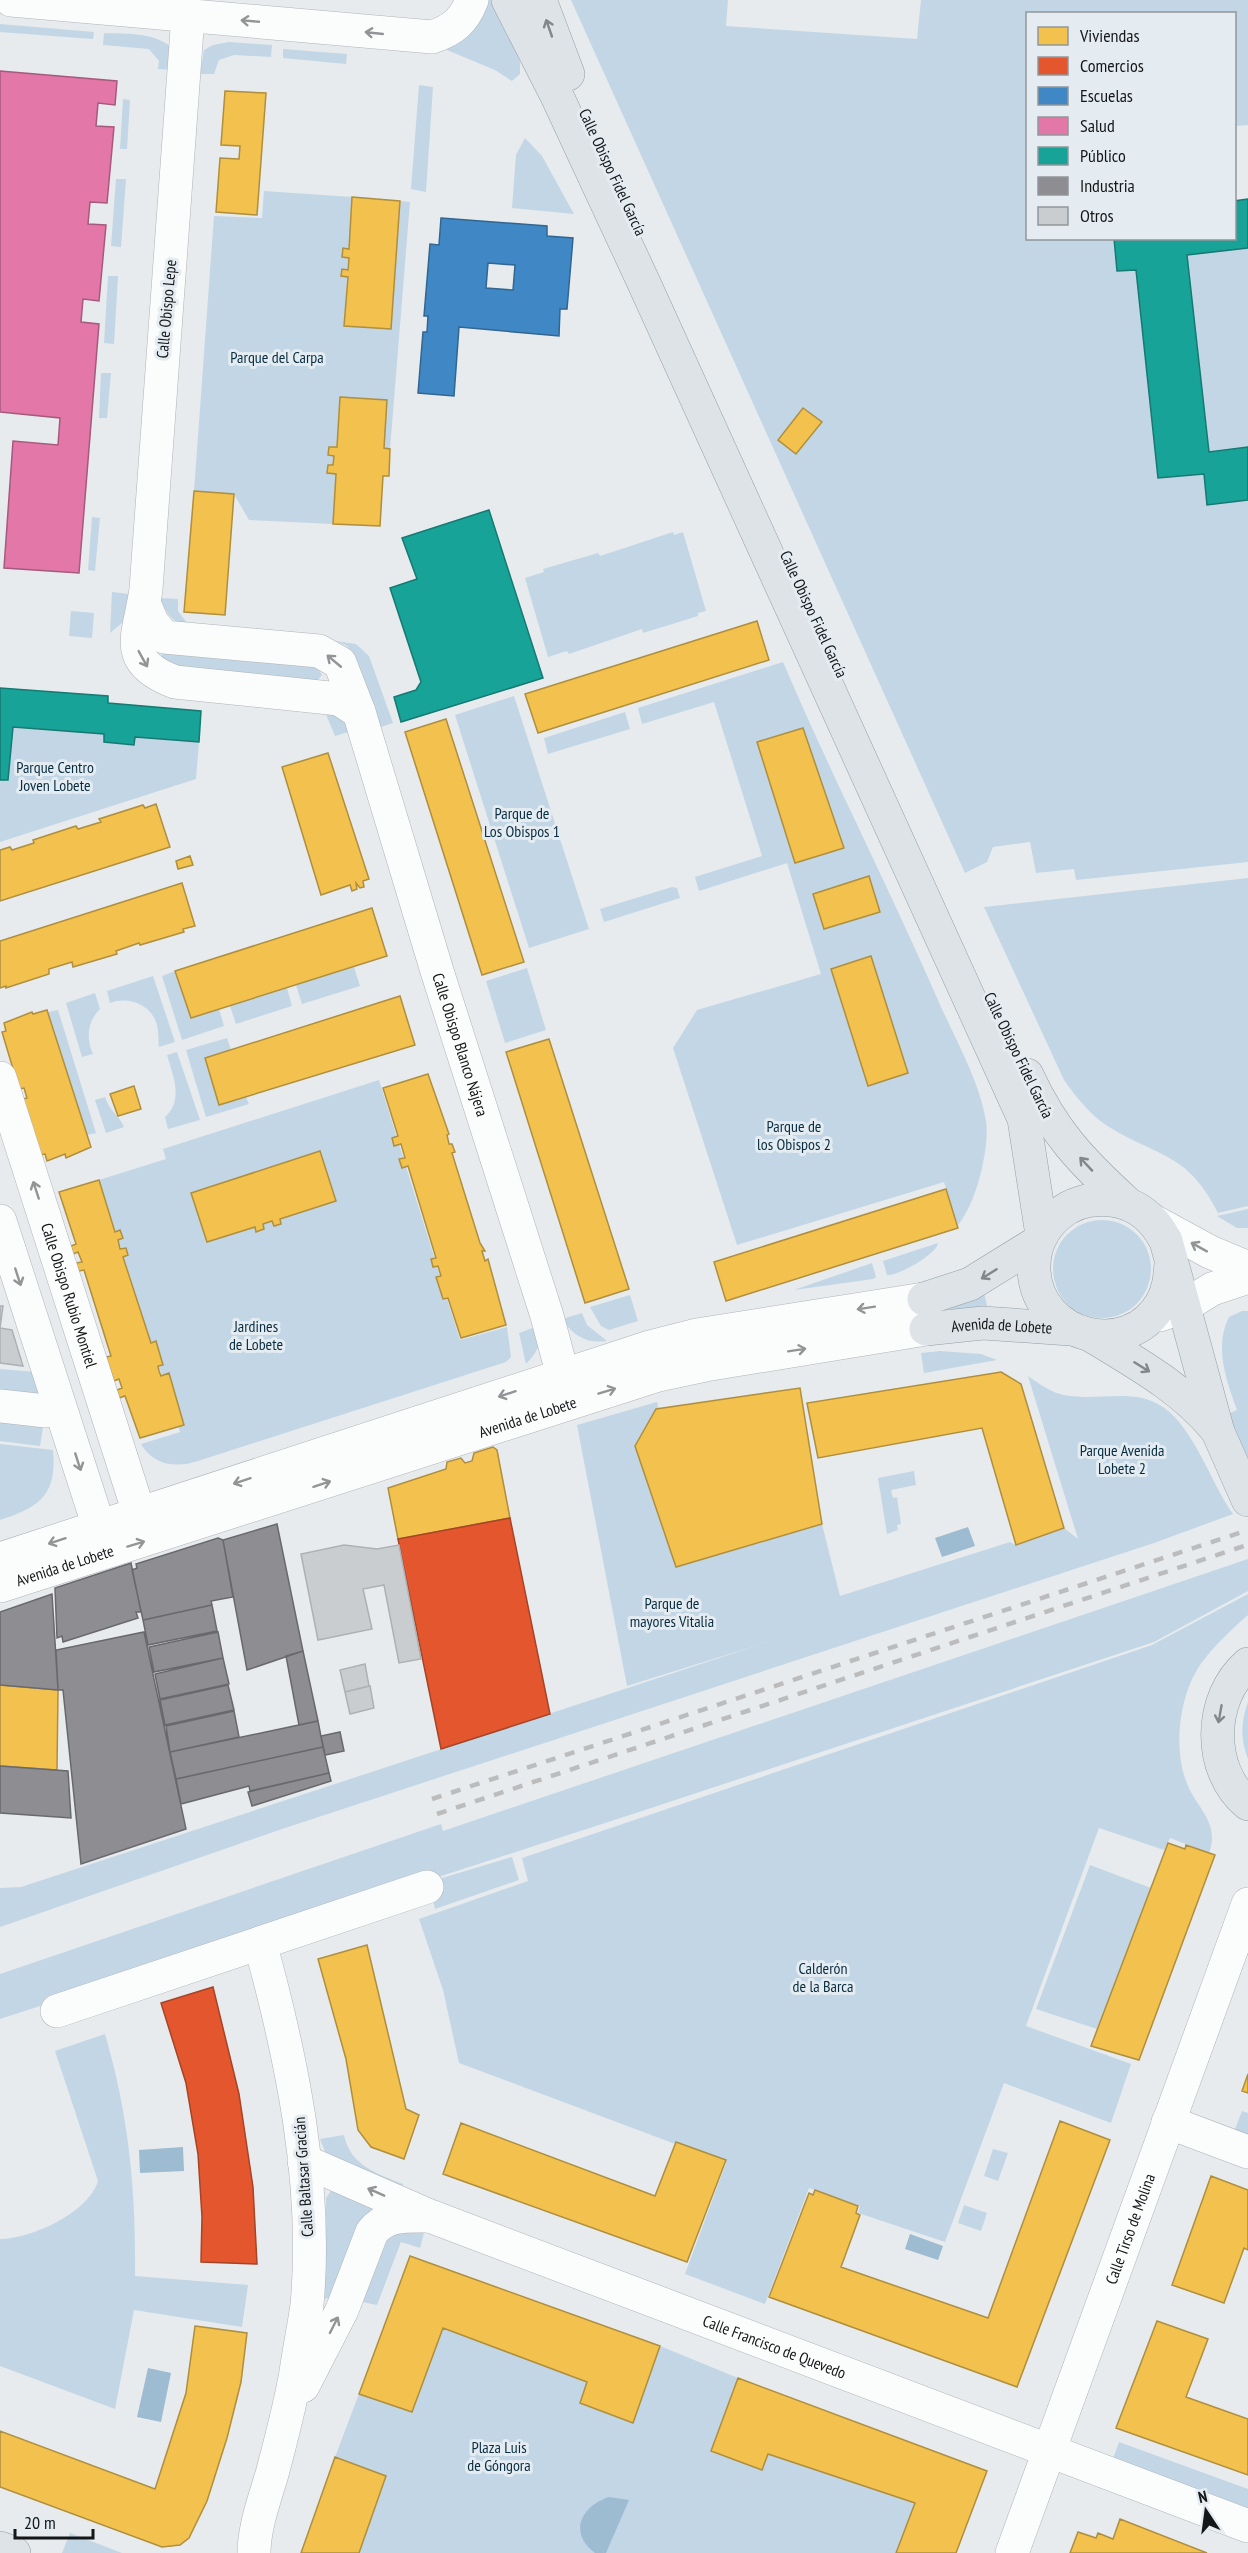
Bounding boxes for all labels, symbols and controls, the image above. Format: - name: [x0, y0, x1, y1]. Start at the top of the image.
- legend: [1026, 12, 1236, 240]
- one-way arrow: [240, 16, 260, 27]
- one-way arrow: [543, 19, 554, 38]
- text: Viviendas: [1079, 24, 1140, 47]
- one-way arrow: [365, 27, 385, 38]
- text: Comercios: [1080, 54, 1144, 77]
- text: Escuelas: [1080, 84, 1133, 107]
- street label: Calle Obispo Fidel García: [575, 105, 651, 239]
- text: Salud: [1080, 114, 1115, 137]
- text: Público: [1080, 144, 1126, 167]
- text: Industria: [1080, 174, 1135, 197]
- text: Otros: [1080, 204, 1114, 227]
- street label: Calle Obispo Lepe: [152, 259, 180, 359]
- park label: Parque del Carpa: [230, 347, 324, 367]
- street label: Calle Obispo Fidel García: [776, 547, 852, 681]
- one-way arrow: [137, 650, 149, 667]
- one-way arrow: [326, 655, 342, 668]
- park label: Parque Centro Joven Lobete: [16, 757, 94, 795]
- park label: Parque de Los Obispos 1: [484, 803, 560, 841]
- street label: Calle Obispo Blanco Nájera: [428, 970, 493, 1119]
- street label: Calle Obispo Fidel García: [980, 989, 1058, 1121]
- park label: Parque de los Obispos 2: [757, 1116, 831, 1154]
- one-way arrow: [1079, 1157, 1093, 1172]
- one-way arrow: [29, 1181, 40, 1200]
- street label: Calle Obispo Rubio Montiel: [37, 1220, 102, 1370]
- one-way arrow: [1191, 1241, 1209, 1252]
- one-way arrow: [13, 1267, 24, 1286]
- one-way arrow: [981, 1268, 998, 1280]
- one-way arrow: [857, 1303, 877, 1314]
- street label: Avenida de Lobete: [950, 1313, 1053, 1338]
- park label: Jardines de Lobete: [229, 1316, 283, 1354]
- one-way arrow: [787, 1344, 807, 1355]
- one-way arrow: [1133, 1361, 1150, 1373]
- one-way arrow: [597, 1385, 616, 1396]
- one-way arrow: [498, 1389, 517, 1400]
- street label: Avenida de Lobete: [476, 1392, 579, 1442]
- park label: Parque Avenida Lobete 2: [1080, 1440, 1164, 1478]
- one-way arrow: [73, 1452, 84, 1471]
- one-way arrow: [233, 1476, 252, 1487]
- one-way arrow: [312, 1478, 331, 1489]
- one-way arrow: [48, 1536, 67, 1547]
- one-way arrow: [126, 1537, 145, 1548]
- street label: Avenida de Lobete: [13, 1540, 116, 1590]
- park label: Parque de mayores Vitalia: [630, 1593, 714, 1631]
- one-way arrow: [1214, 1704, 1225, 1723]
- park label: Calderón de la Barca: [793, 1958, 853, 1996]
- street label: Calle Baltasar Gracián: [289, 2116, 317, 2238]
- street label: Calle Tirso de Molina: [1101, 2171, 1159, 2287]
- one-way arrow: [368, 2186, 386, 2198]
- street label: Calle Francisco de Quevedo: [700, 2310, 849, 2383]
- one-way arrow: [329, 2316, 341, 2334]
- park label: Plaza Luis de Góngora: [467, 2437, 531, 2475]
- north arrow: [1176, 2481, 1236, 2541]
- text: N: [1196, 2486, 1209, 2507]
- scale bar: [15, 2502, 93, 2540]
- text: 20 m: [24, 2511, 56, 2534]

